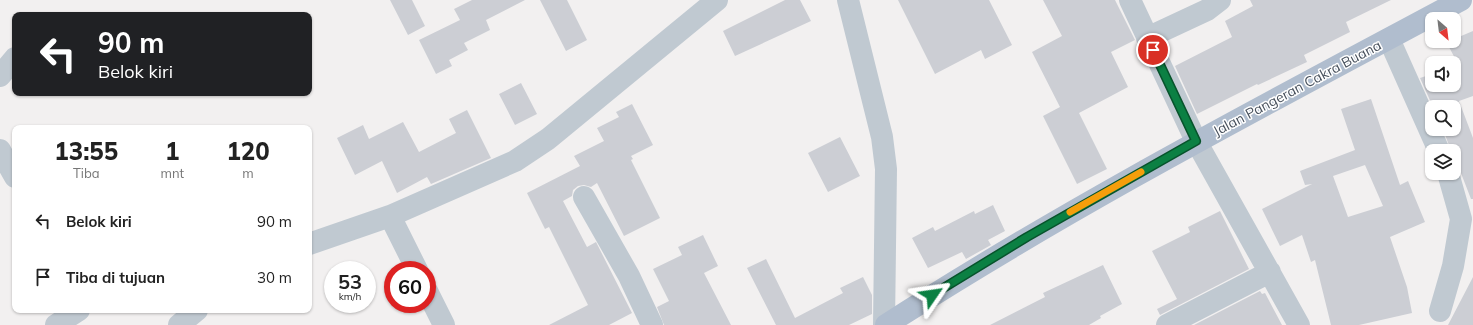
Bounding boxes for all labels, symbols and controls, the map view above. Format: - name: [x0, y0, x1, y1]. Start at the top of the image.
- north arrow: [1425, 12, 1461, 48]
- map controls: [1425, 12, 1461, 180]
- text: 90 m: [98, 25, 164, 60]
- icon: left: [32, 28, 84, 80]
- pin: [1136, 33, 1170, 67]
- street label: Jalan Pangeran Cakra Buana: [1210, 36, 1384, 140]
- icon: arrive: [1142, 39, 1164, 61]
- button: sound: [1425, 56, 1461, 92]
- text: Belok kiri: [98, 60, 173, 83]
- button: search: [1425, 100, 1461, 136]
- text: 13:55: [54, 136, 118, 166]
- text: 1: [165, 136, 180, 166]
- text: 120: [226, 136, 270, 166]
- button: layers: [1425, 144, 1461, 180]
- text: Tiba: [73, 165, 100, 181]
- text: mnt: [161, 165, 184, 181]
- text: m: [242, 165, 254, 181]
- icon: left: [32, 210, 54, 232]
- text: Belok kiri: [66, 212, 132, 231]
- text: 90 m: [257, 212, 292, 231]
- speed limit sign: 60: [384, 261, 436, 313]
- icon: arrive: [32, 266, 54, 288]
- text: Tiba di tujuan: [66, 268, 165, 287]
- text: 30 m: [257, 268, 292, 287]
- text: 53: [338, 269, 362, 294]
- position arrow: [911, 274, 953, 316]
- text: km/h: [339, 290, 361, 303]

